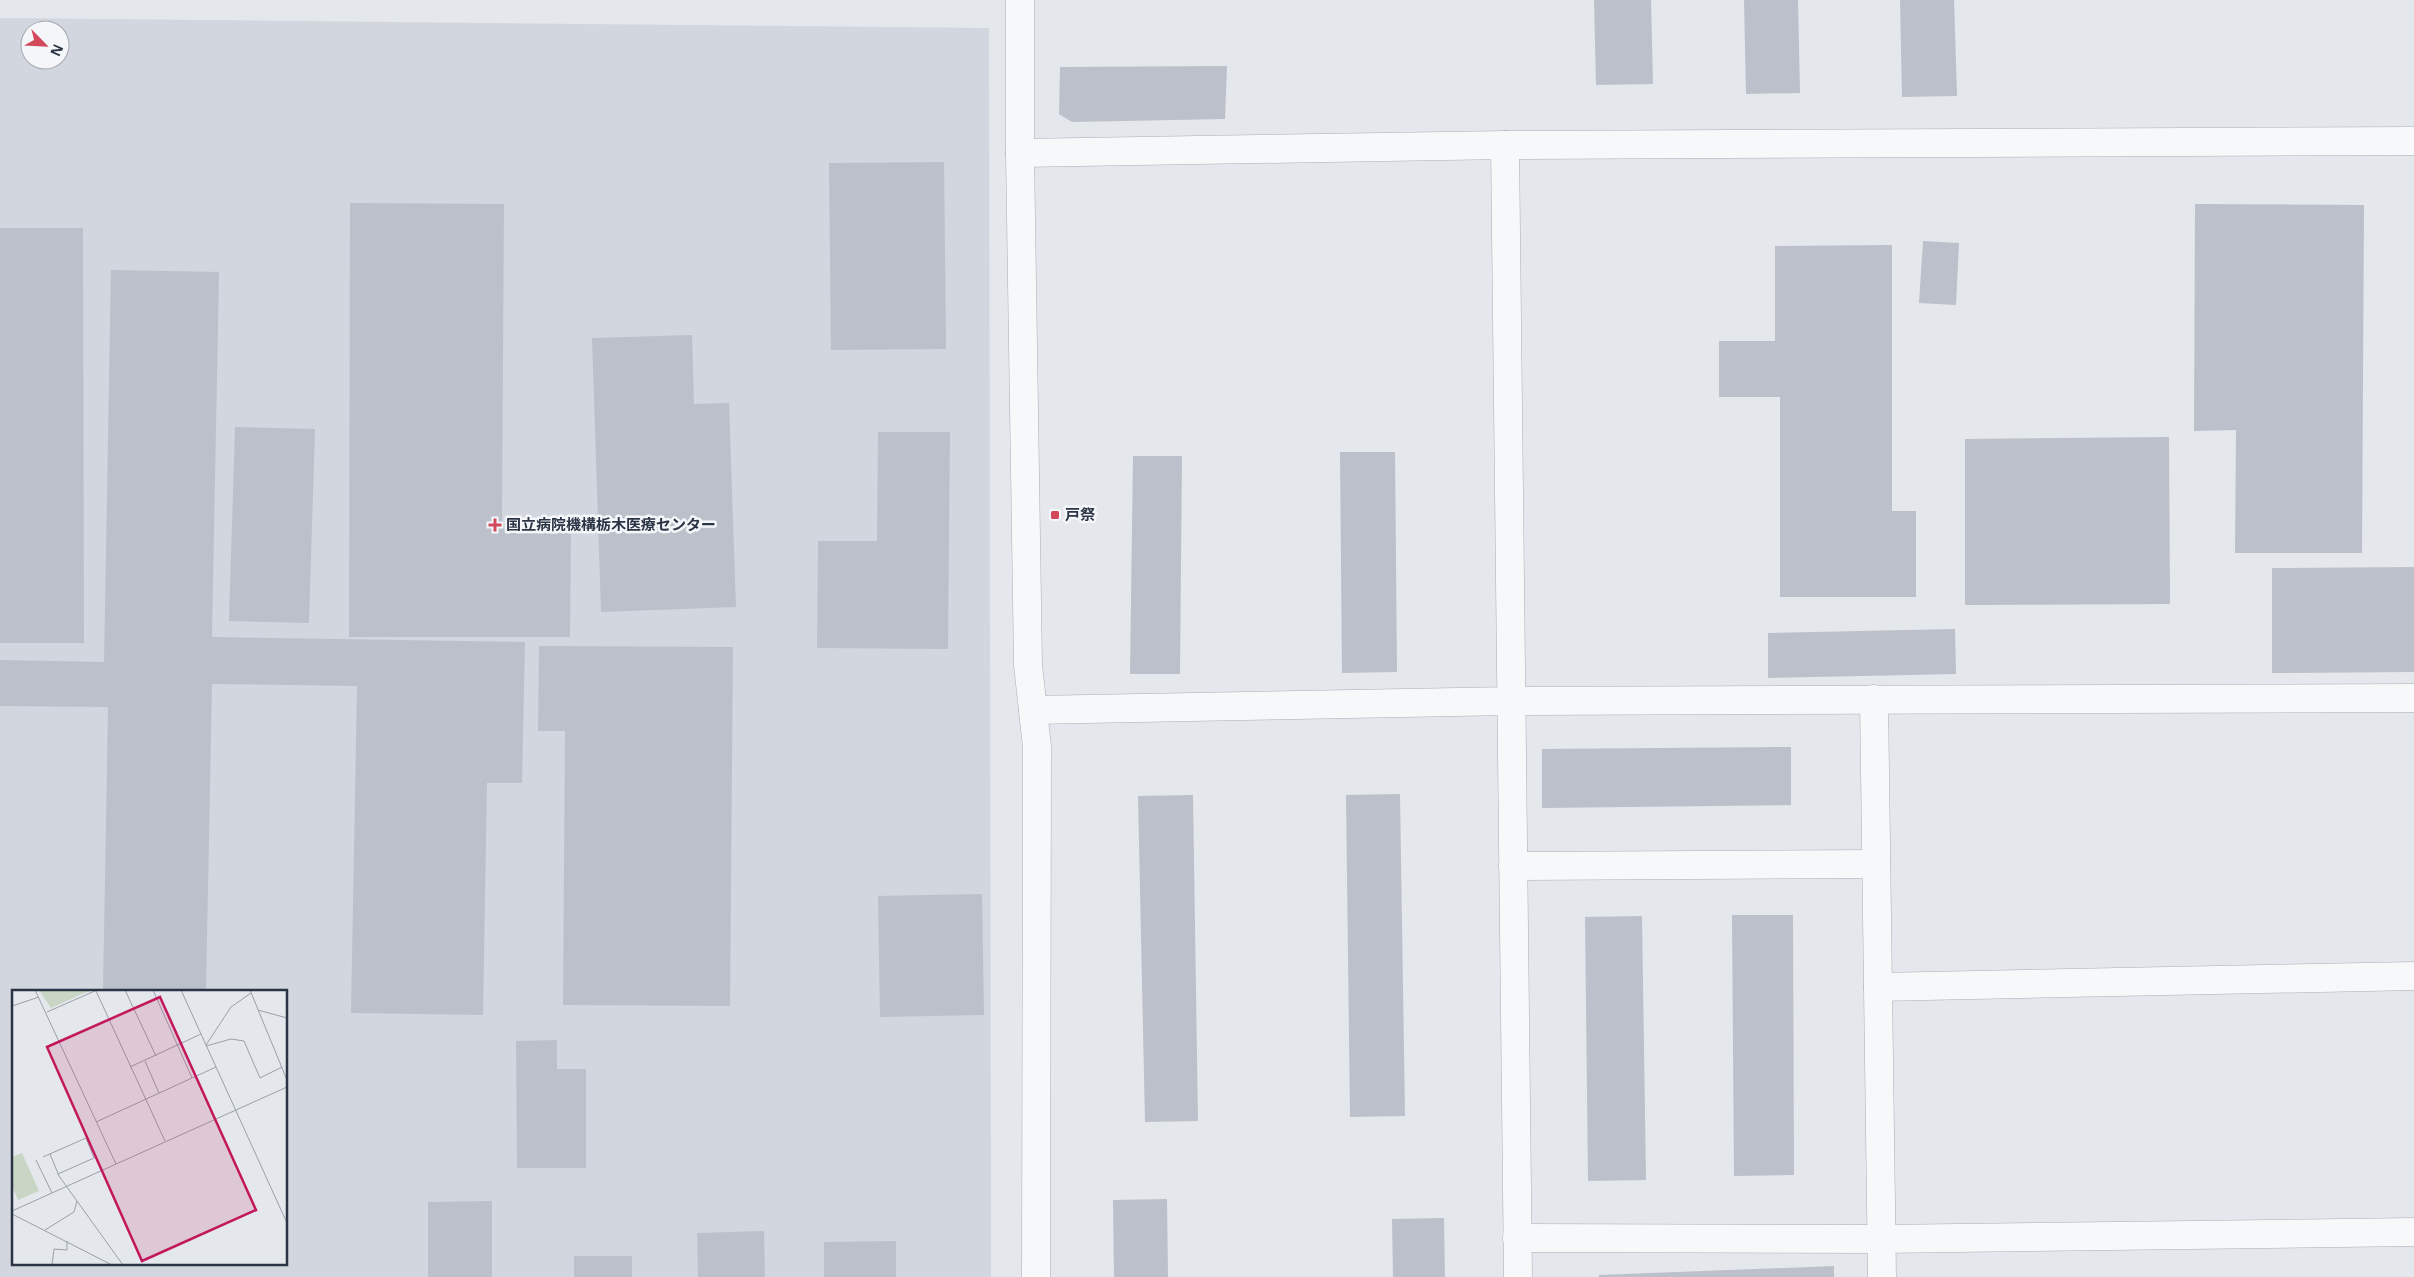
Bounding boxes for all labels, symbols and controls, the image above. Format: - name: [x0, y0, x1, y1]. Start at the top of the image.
- north arrow: [20, 20, 70, 70]
- text: N: [46, 41, 68, 60]
- place label: 戸祭: [1065, 504, 1095, 524]
- marker: 戸祭: [1049, 509, 1061, 521]
- place label: 国立病院機構栃木医療センター: [506, 514, 716, 534]
- marker: 国立病院機構栃木医療センター: [488, 518, 502, 532]
- inset map: [12, 990, 288, 1264]

